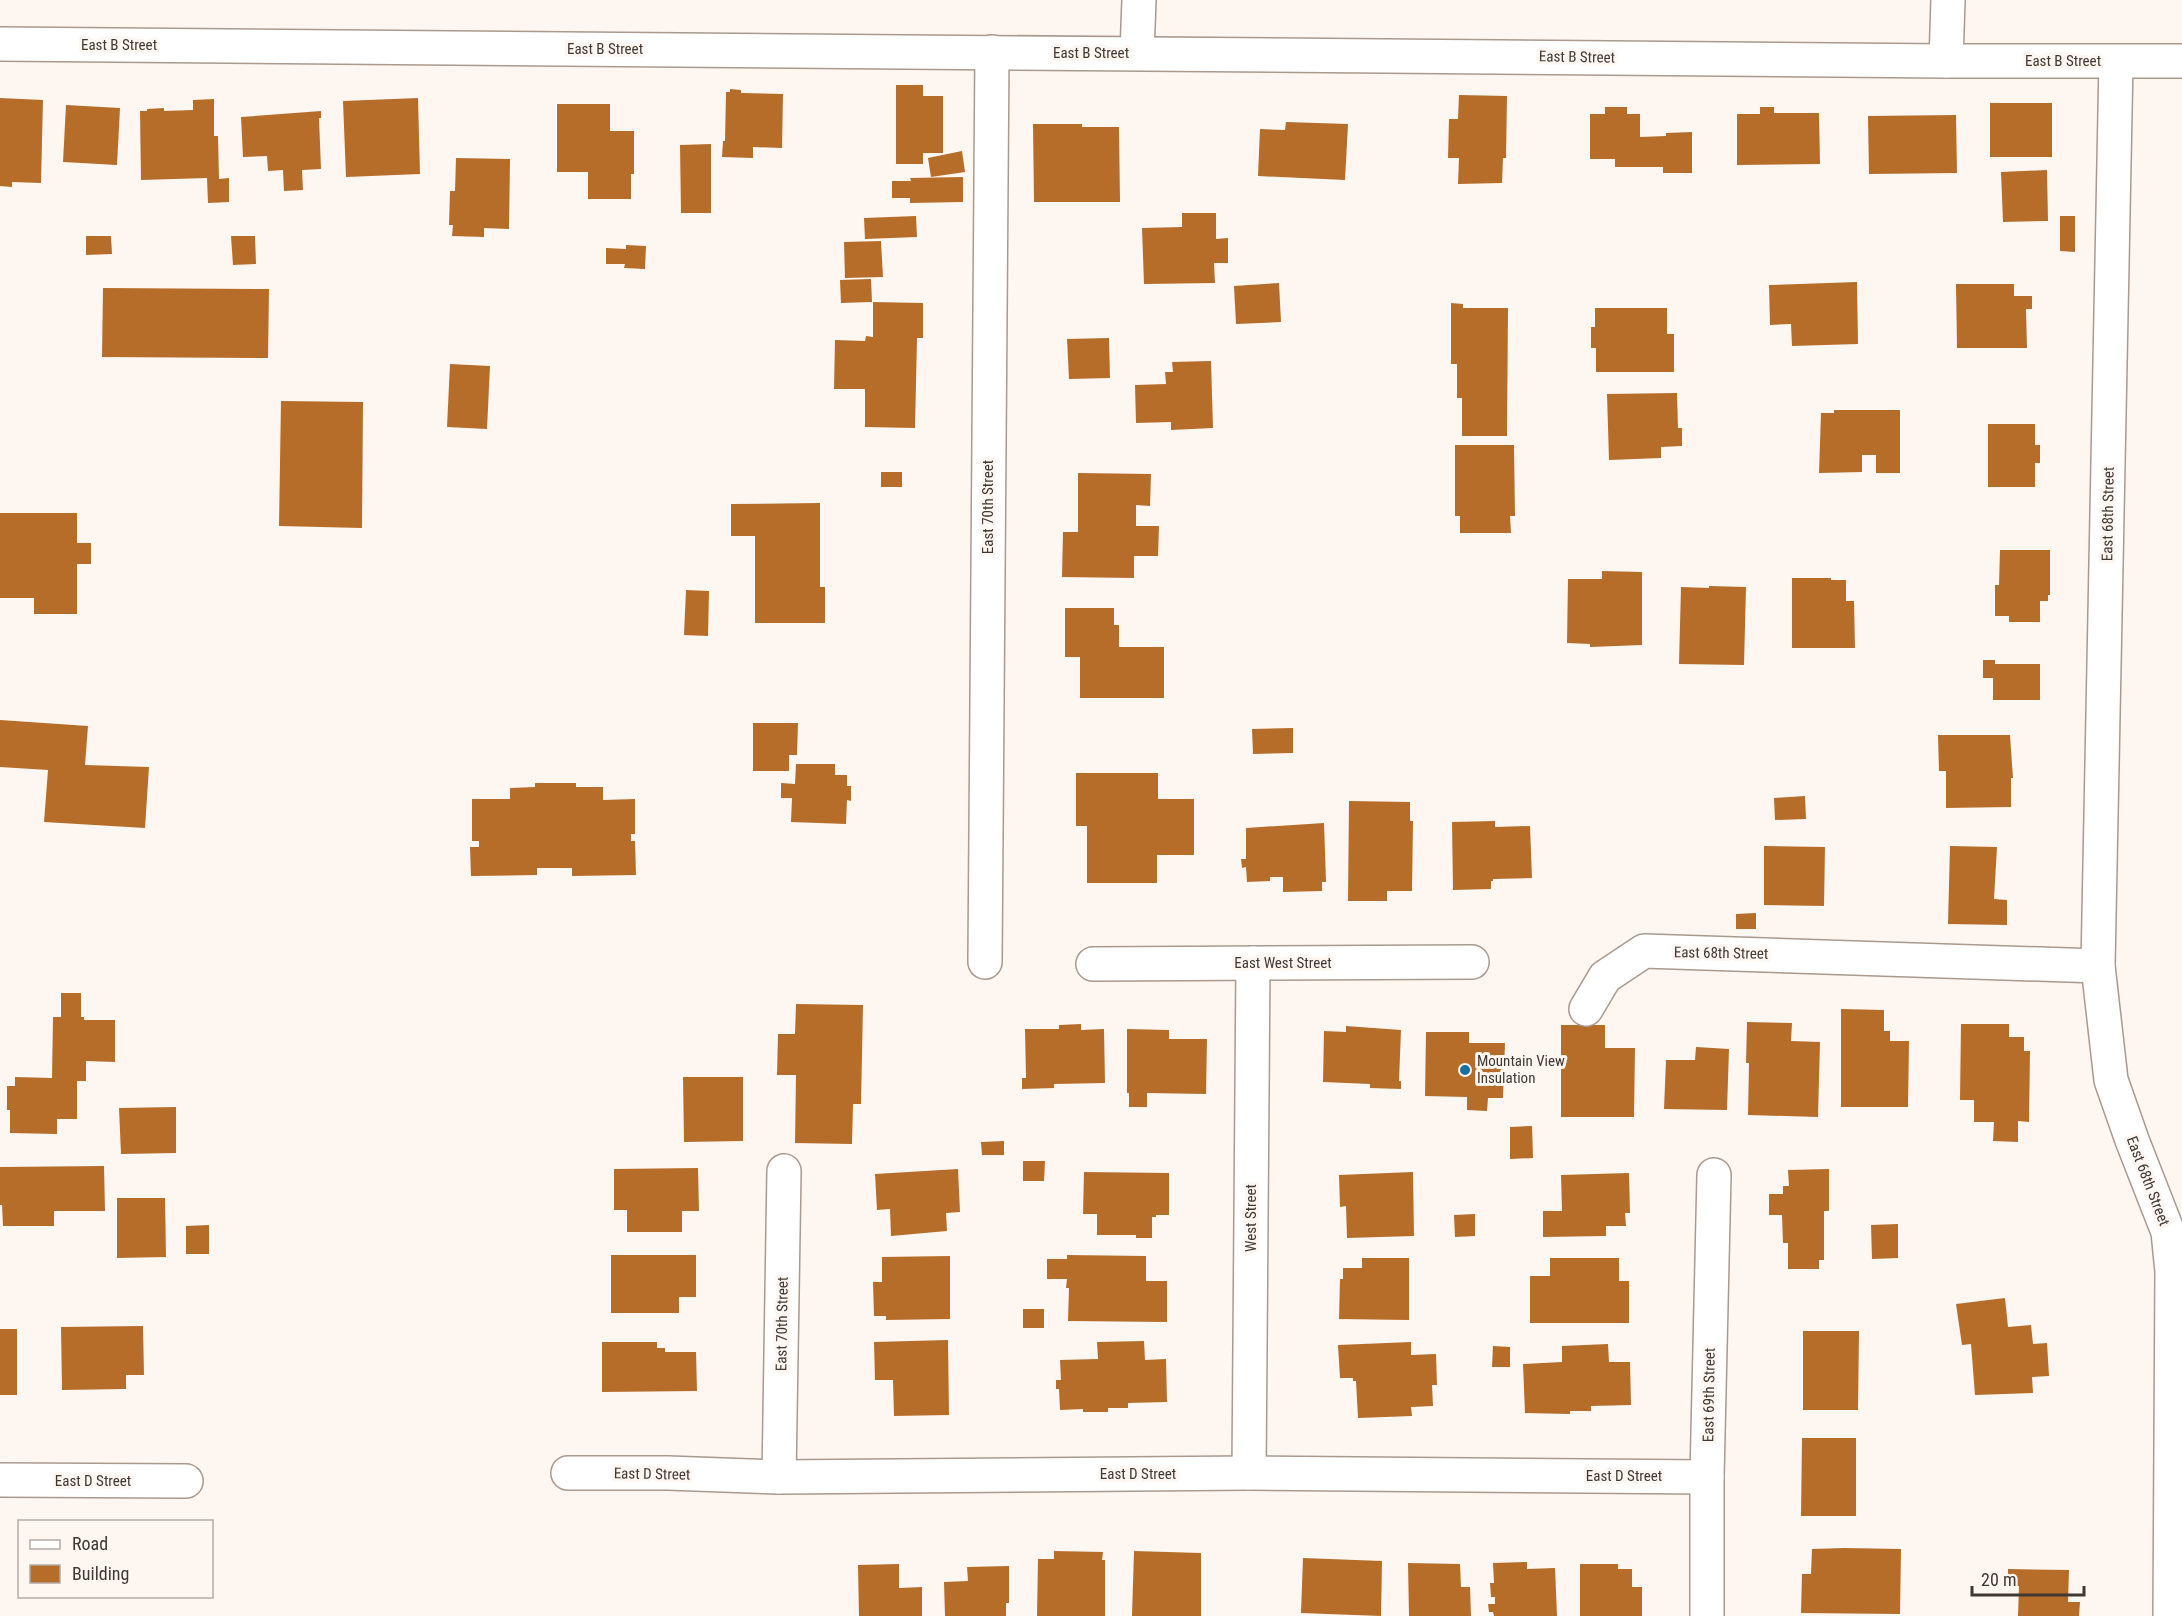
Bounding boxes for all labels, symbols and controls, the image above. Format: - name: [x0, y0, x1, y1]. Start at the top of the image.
- street label: East B Street: [81, 36, 157, 54]
- street label: East B Street: [567, 40, 643, 58]
- street label: East B Street: [1053, 44, 1129, 62]
- street label: East B Street: [1539, 47, 1615, 67]
- street label: East B Street: [2025, 52, 2101, 70]
- street label: East 70th Street: [979, 460, 997, 554]
- street label: East 68th Street: [2098, 467, 2118, 561]
- street label: East 68th Street: [1674, 943, 1768, 963]
- street label: East West Street: [1234, 954, 1332, 972]
- place label: Mountain View Insulation: [1477, 1052, 1565, 1087]
- marker: Mountain View Insulation: [1458, 1063, 1472, 1077]
- street label: East 68th Street: [2123, 1134, 2173, 1228]
- street label: West Street: [1242, 1184, 1260, 1252]
- street label: East 70th Street: [772, 1277, 792, 1371]
- street label: East 69th Street: [1699, 1348, 1719, 1442]
- street label: East D Street: [614, 1464, 690, 1484]
- street label: East D Street: [1100, 1465, 1176, 1483]
- street label: East D Street: [1586, 1467, 1662, 1485]
- street label: East D Street: [55, 1472, 131, 1490]
- legend: [18, 1520, 213, 1598]
- text: Road: [72, 1533, 108, 1554]
- scale bar: [1972, 1559, 2084, 1597]
- text: Building: [72, 1563, 129, 1584]
- text: 20 m: [1981, 1569, 2016, 1590]

